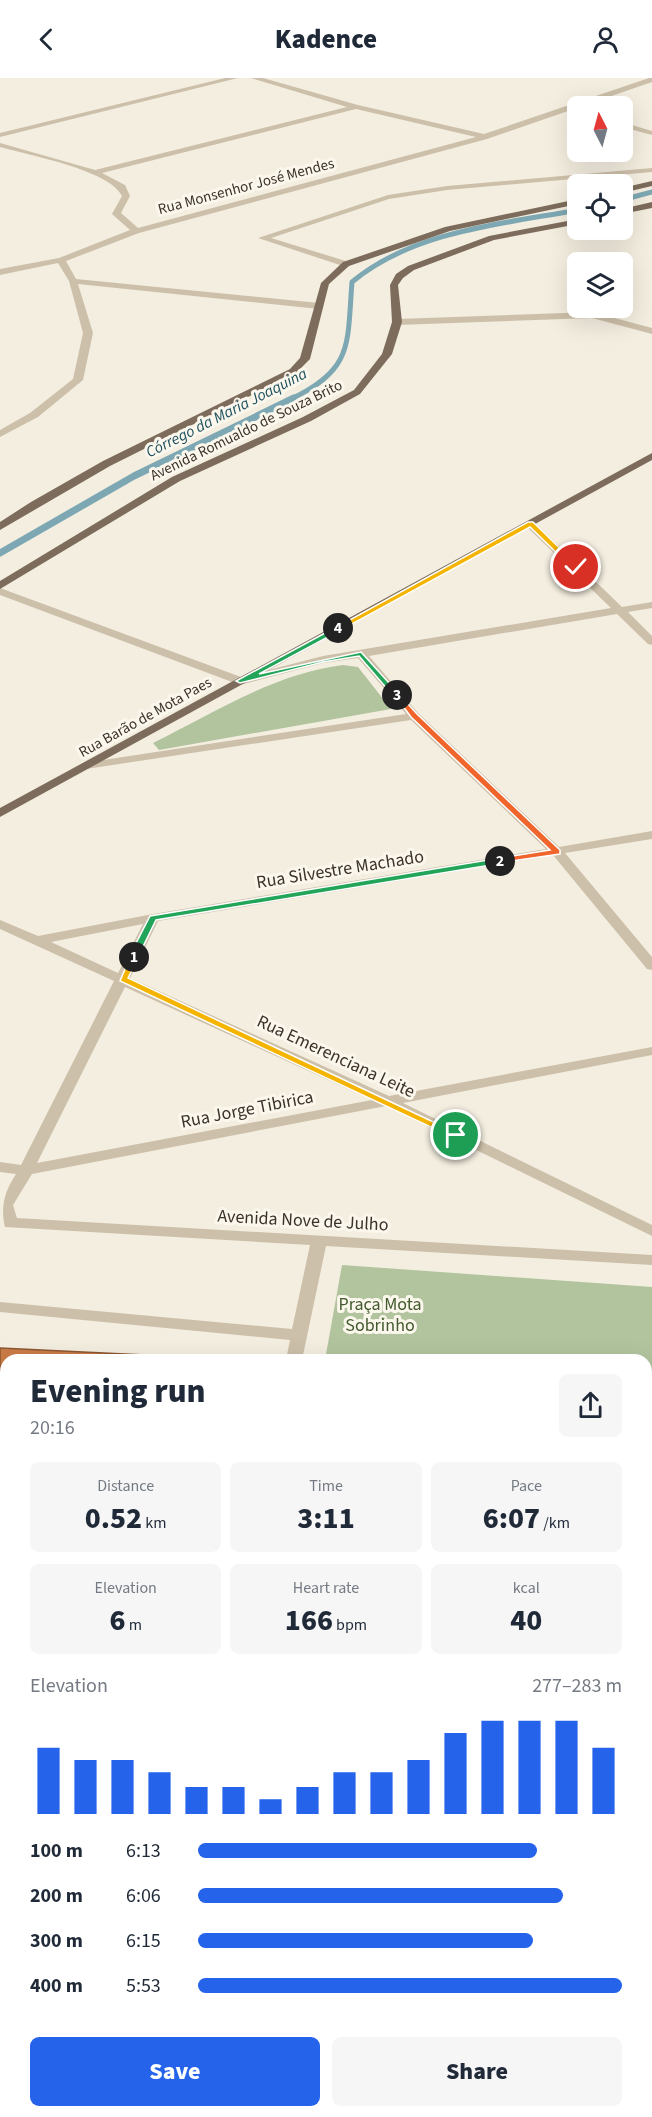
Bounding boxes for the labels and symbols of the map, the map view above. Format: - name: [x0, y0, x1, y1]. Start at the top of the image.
- north arrow: [567, 96, 633, 162]
- street label: Rua Monsenhor José Mendes: [156, 153, 337, 220]
- water label: Córrego da Maria Joaquina: [142, 362, 311, 463]
- street label: Avenida Romualdo de Souza Brito: [147, 375, 346, 486]
- pin: [550, 541, 601, 592]
- pin: 4: [323, 613, 353, 643]
- street label: Rua Barão de Mota Paes: [75, 672, 216, 763]
- pin: 3: [382, 680, 412, 710]
- street label: Rua Silvestre Machado: [254, 844, 426, 895]
- pin: 2: [485, 846, 515, 876]
- pin: 1: [119, 942, 149, 972]
- street label: Rua Emerenciana Leite: [253, 1009, 419, 1104]
- street label: Rua Jorge Tibirica: [179, 1084, 316, 1135]
- pin: [430, 1109, 481, 1160]
- street label: Avenida Nove de Julho: [217, 1204, 389, 1237]
- park label: Praça Mota Sobrinho: [338, 1292, 422, 1338]

